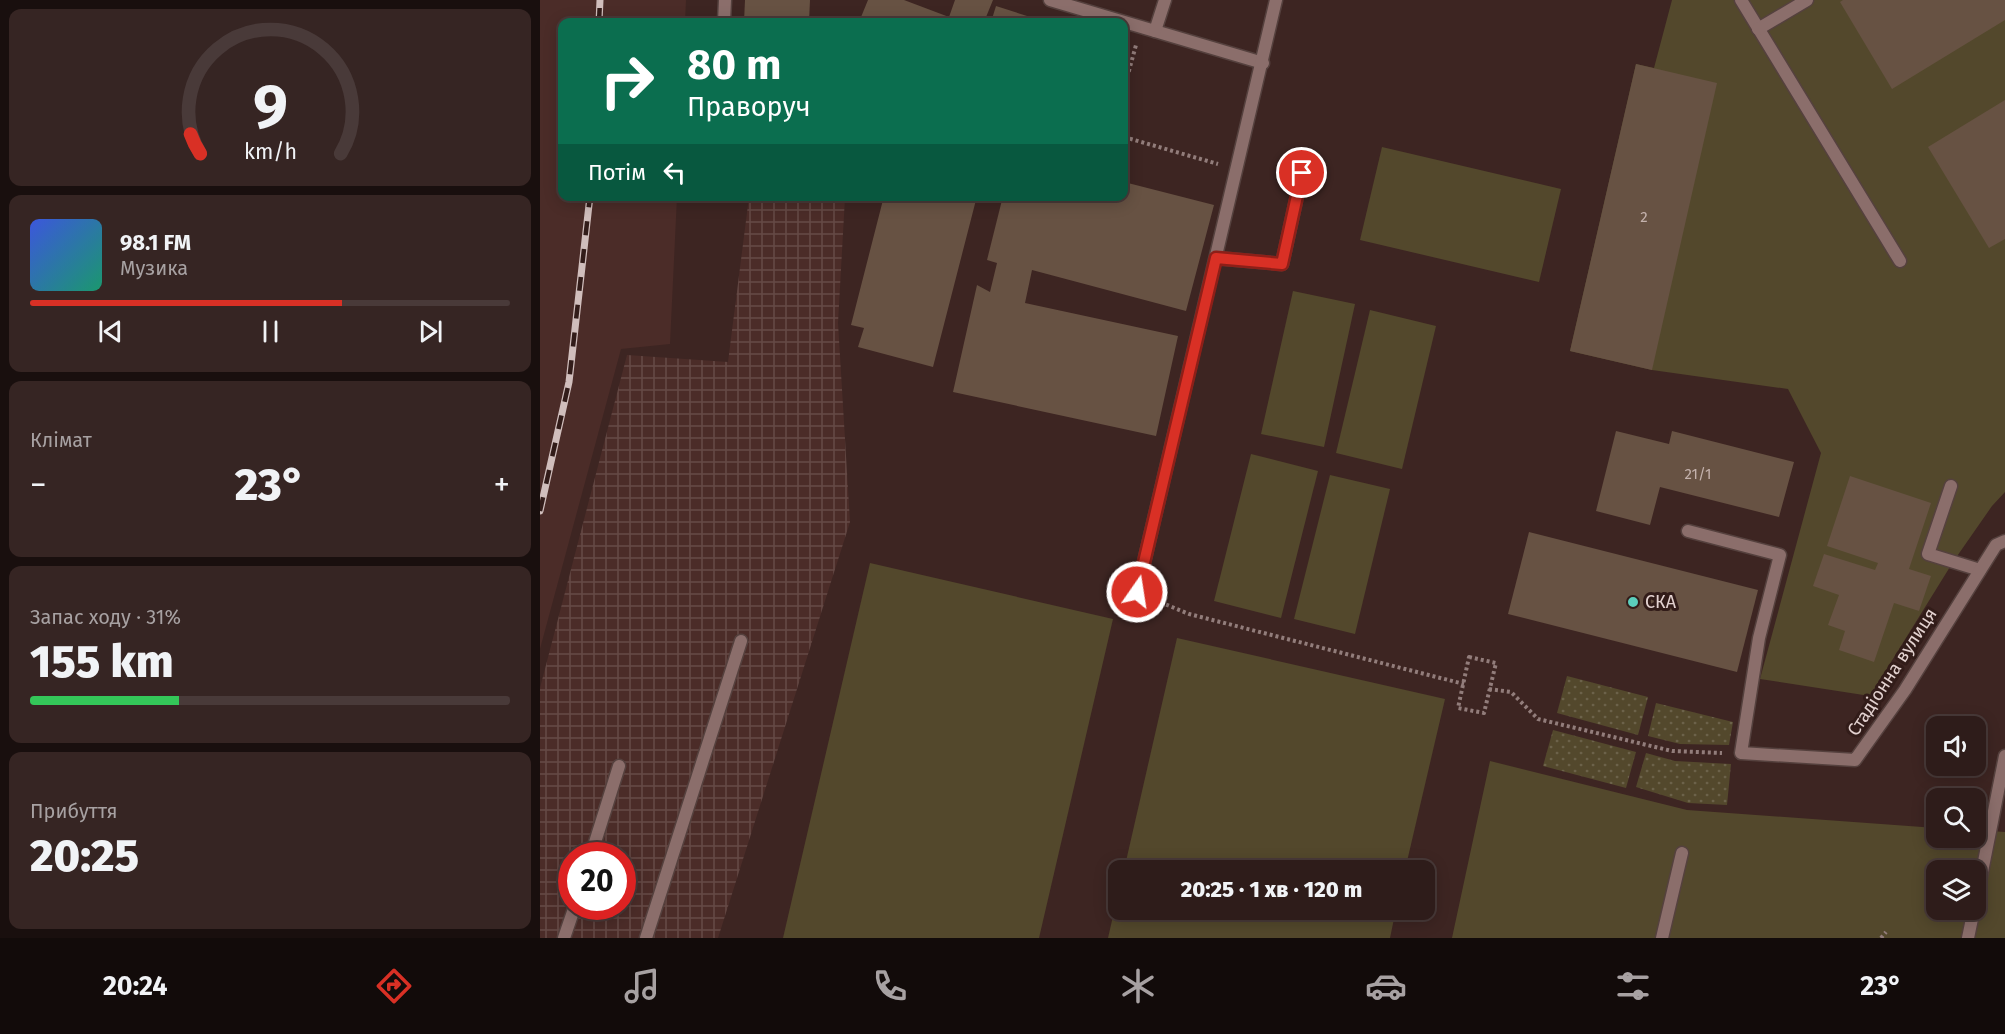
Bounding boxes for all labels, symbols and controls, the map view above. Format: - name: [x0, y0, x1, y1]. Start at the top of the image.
- text: 80 m: [687, 40, 781, 90]
- icon: right: [588, 42, 666, 120]
- text: 9: [253, 71, 287, 146]
- text: Праворуч: [687, 91, 811, 123]
- text: km/h: [243, 140, 297, 166]
- pin: [1276, 147, 1327, 198]
- icon: left: [658, 156, 691, 189]
- icon: arrive: [1285, 156, 1318, 189]
- text: Потім: [588, 159, 646, 186]
- house number: 2: [1640, 208, 1648, 226]
- text: 98.1 FM: [120, 229, 191, 256]
- text: Музика: [120, 256, 188, 280]
- icon: previous: [94, 315, 127, 348]
- icon: pause: [254, 315, 287, 348]
- icon: next: [414, 315, 447, 348]
- text: Клімат: [30, 428, 92, 452]
- text: 23°: [235, 458, 305, 512]
- text: −: [30, 465, 47, 505]
- text: +: [494, 465, 510, 505]
- house number: 21/1: [1685, 465, 1711, 483]
- position arrow: [1105, 560, 1169, 624]
- place label: СКА: [1645, 591, 1677, 613]
- marker: СКА: [1626, 595, 1640, 609]
- street label: Стадіонна вулиця: [1842, 604, 1942, 740]
- text: Запас ходу · 31%: [30, 605, 181, 629]
- text: 155 km: [30, 635, 174, 689]
- map controls: [1926, 716, 1986, 920]
- button: sound: [1926, 716, 1986, 776]
- button: search: [1926, 788, 1986, 848]
- text: Прибуття: [30, 799, 118, 823]
- text: 20:25: [30, 829, 139, 883]
- speed limit sign: 20: [558, 842, 636, 920]
- button: layers: [1926, 860, 1986, 920]
- text: 20:25 · 1 хв · 120 m: [1181, 876, 1362, 903]
- icon: directions: [373, 965, 415, 1007]
- icon: music: [621, 965, 663, 1007]
- icon: phone: [869, 965, 911, 1007]
- icon: climate: [1117, 965, 1159, 1007]
- icon: car: [1365, 965, 1407, 1007]
- icon: filters: [1612, 965, 1654, 1007]
- text: 20:24: [103, 970, 168, 1002]
- text: 23°: [1860, 970, 1902, 1002]

